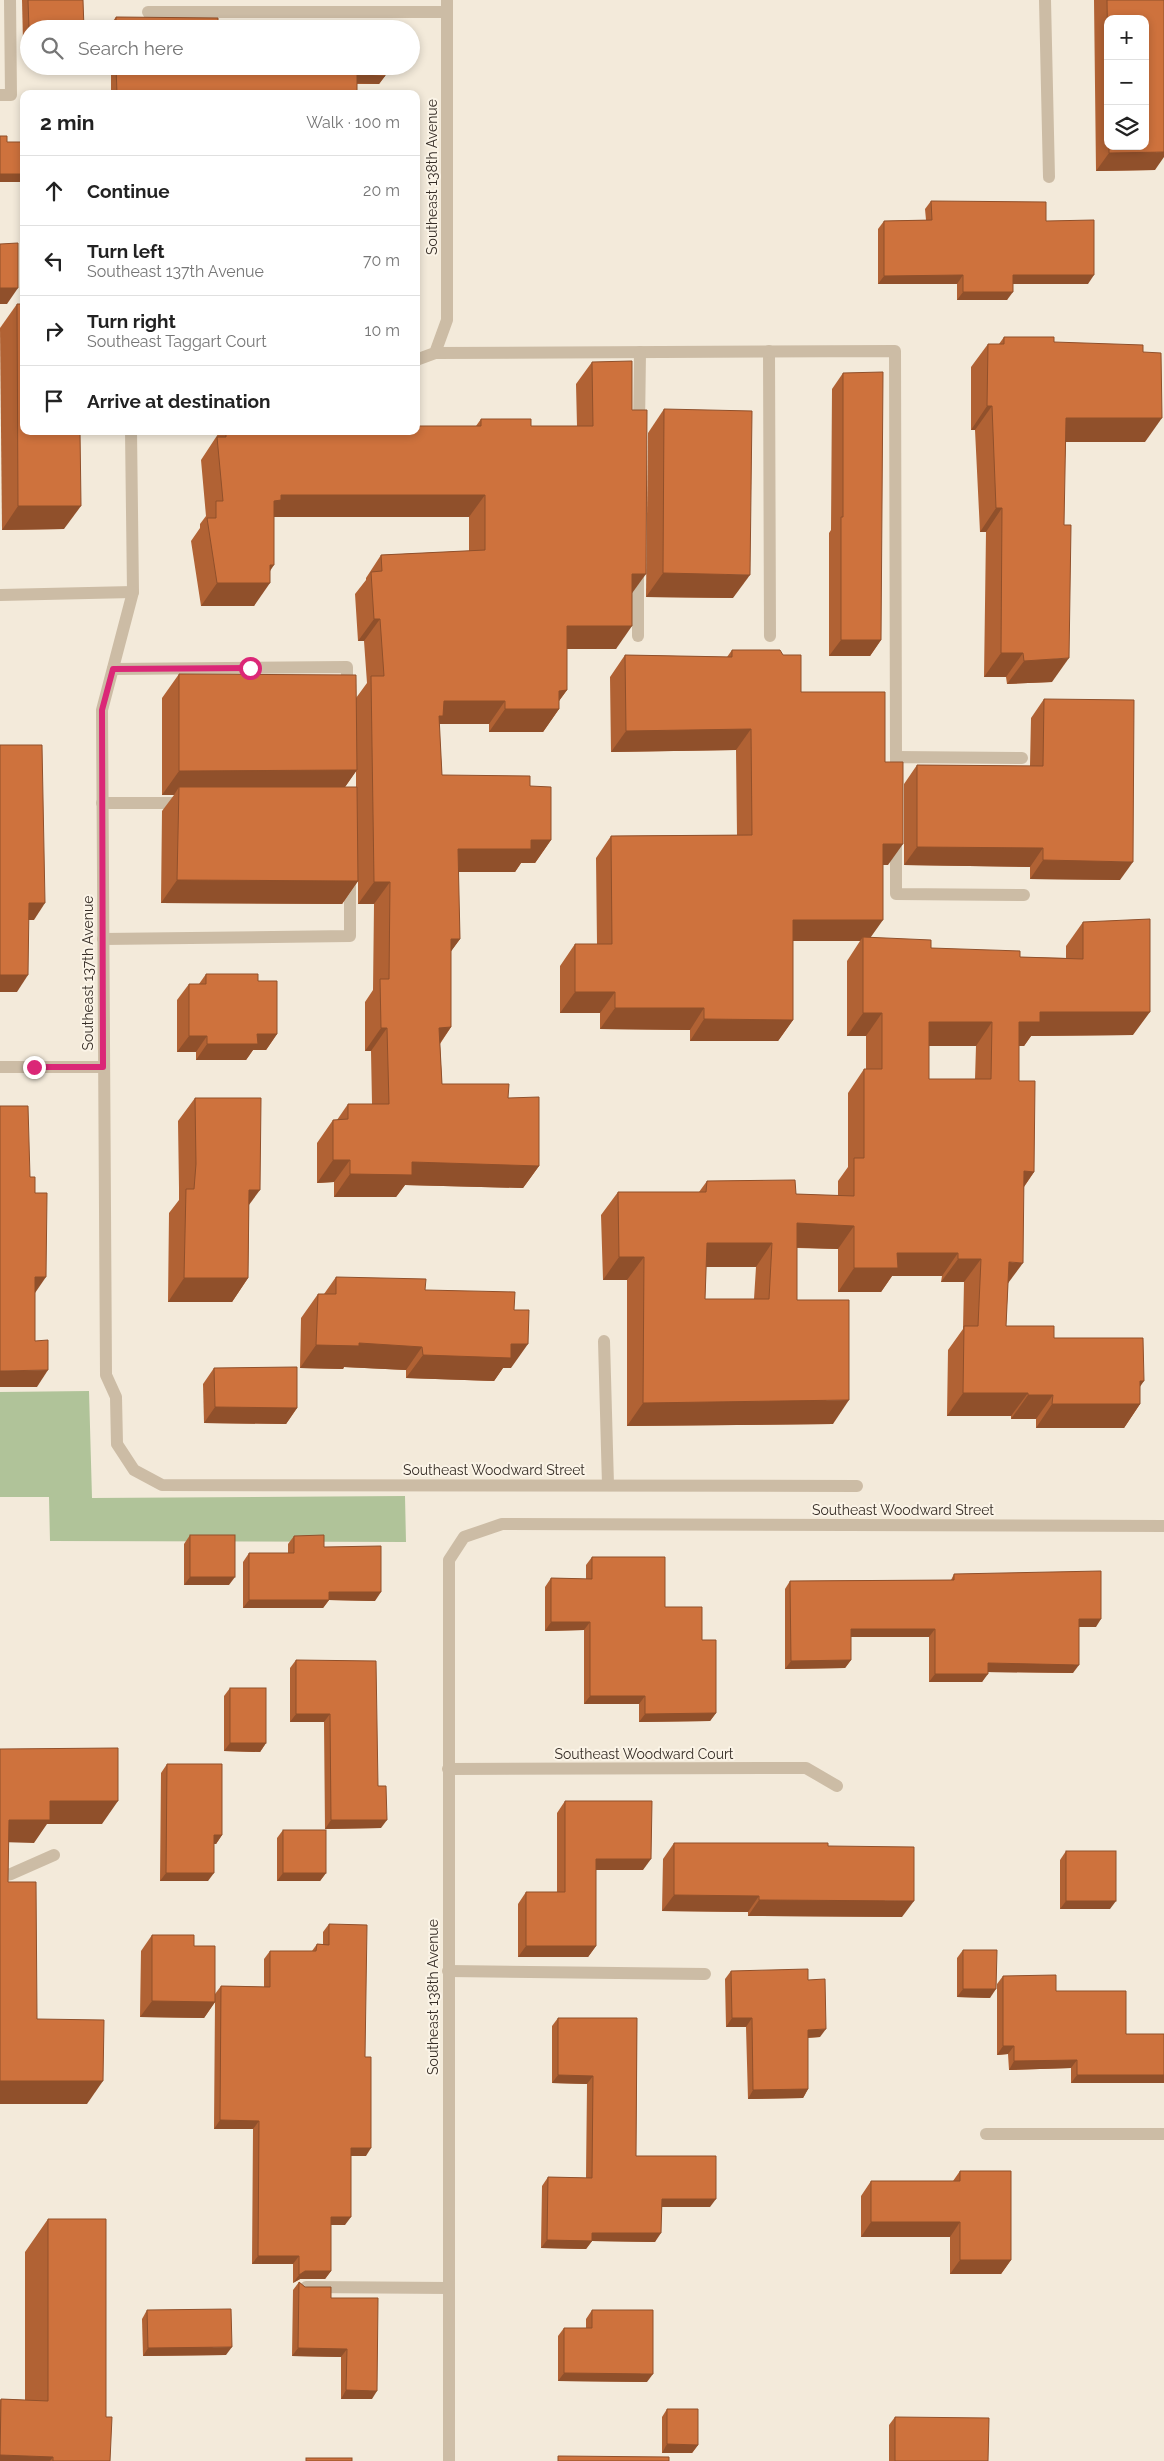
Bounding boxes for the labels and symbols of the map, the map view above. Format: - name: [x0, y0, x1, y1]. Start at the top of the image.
- street label: Southeast 138th Avenue: [424, 99, 440, 255]
- route start: [239, 657, 262, 680]
- street label: Southeast 137th Avenue: [80, 896, 96, 1050]
- route end: [23, 1056, 46, 1079]
- street label: Southeast Woodward Street: [403, 1462, 585, 1478]
- street label: Southeast Woodward Street: [812, 1502, 994, 1518]
- street label: Southeast Woodward Court: [554, 1746, 734, 1762]
- street label: Southeast 138th Avenue: [425, 1919, 441, 2075]

